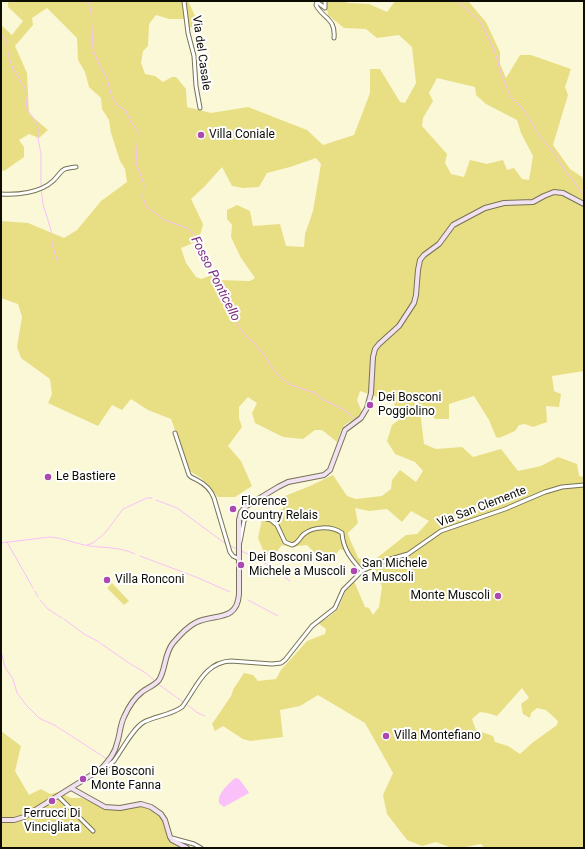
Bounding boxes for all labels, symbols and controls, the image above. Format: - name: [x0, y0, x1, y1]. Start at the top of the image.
- street label: Via del Casale: [189, 15, 213, 91]
- place label: Villa Coniale: [209, 128, 275, 142]
- marker: Villa Coniale: [196, 130, 206, 140]
- water label: Fosso Ponticello: [187, 234, 243, 324]
- place label: Dei Bosconi Poggiolino: [378, 391, 441, 419]
- marker: Dei Bosconi Poggiolino: [365, 400, 375, 410]
- place label: Le Bastiere: [56, 470, 116, 484]
- marker: Le Bastiere: [43, 472, 53, 482]
- street label: Via San Clemente: [435, 483, 529, 531]
- place label: Florence Country Relais: [241, 495, 318, 523]
- marker: Florence Country Relais: [228, 504, 238, 514]
- place label: Dei Bosconi San Michele a Muscoli: [249, 551, 346, 579]
- place label: San Michele a Muscoli: [362, 557, 427, 585]
- marker: Dei Bosconi San Michele a Muscoli: [236, 560, 246, 570]
- marker: San Michele a Muscoli: [349, 566, 359, 576]
- place label: Villa Ronconi: [115, 573, 184, 587]
- marker: Villa Ronconi: [102, 575, 112, 585]
- place label: Monte Muscoli: [411, 589, 490, 603]
- marker: Monte Muscoli: [493, 591, 503, 601]
- place label: Villa Montefiano: [394, 729, 481, 743]
- marker: Villa Montefiano: [381, 731, 391, 741]
- place label: Dei Bosconi Monte Fanna: [91, 765, 161, 793]
- marker: Dei Bosconi Monte Fanna: [78, 774, 88, 784]
- marker: Ferrucci Di Vincigliata: [47, 796, 57, 806]
- place label: Ferrucci Di Vincigliata: [24, 807, 80, 835]

